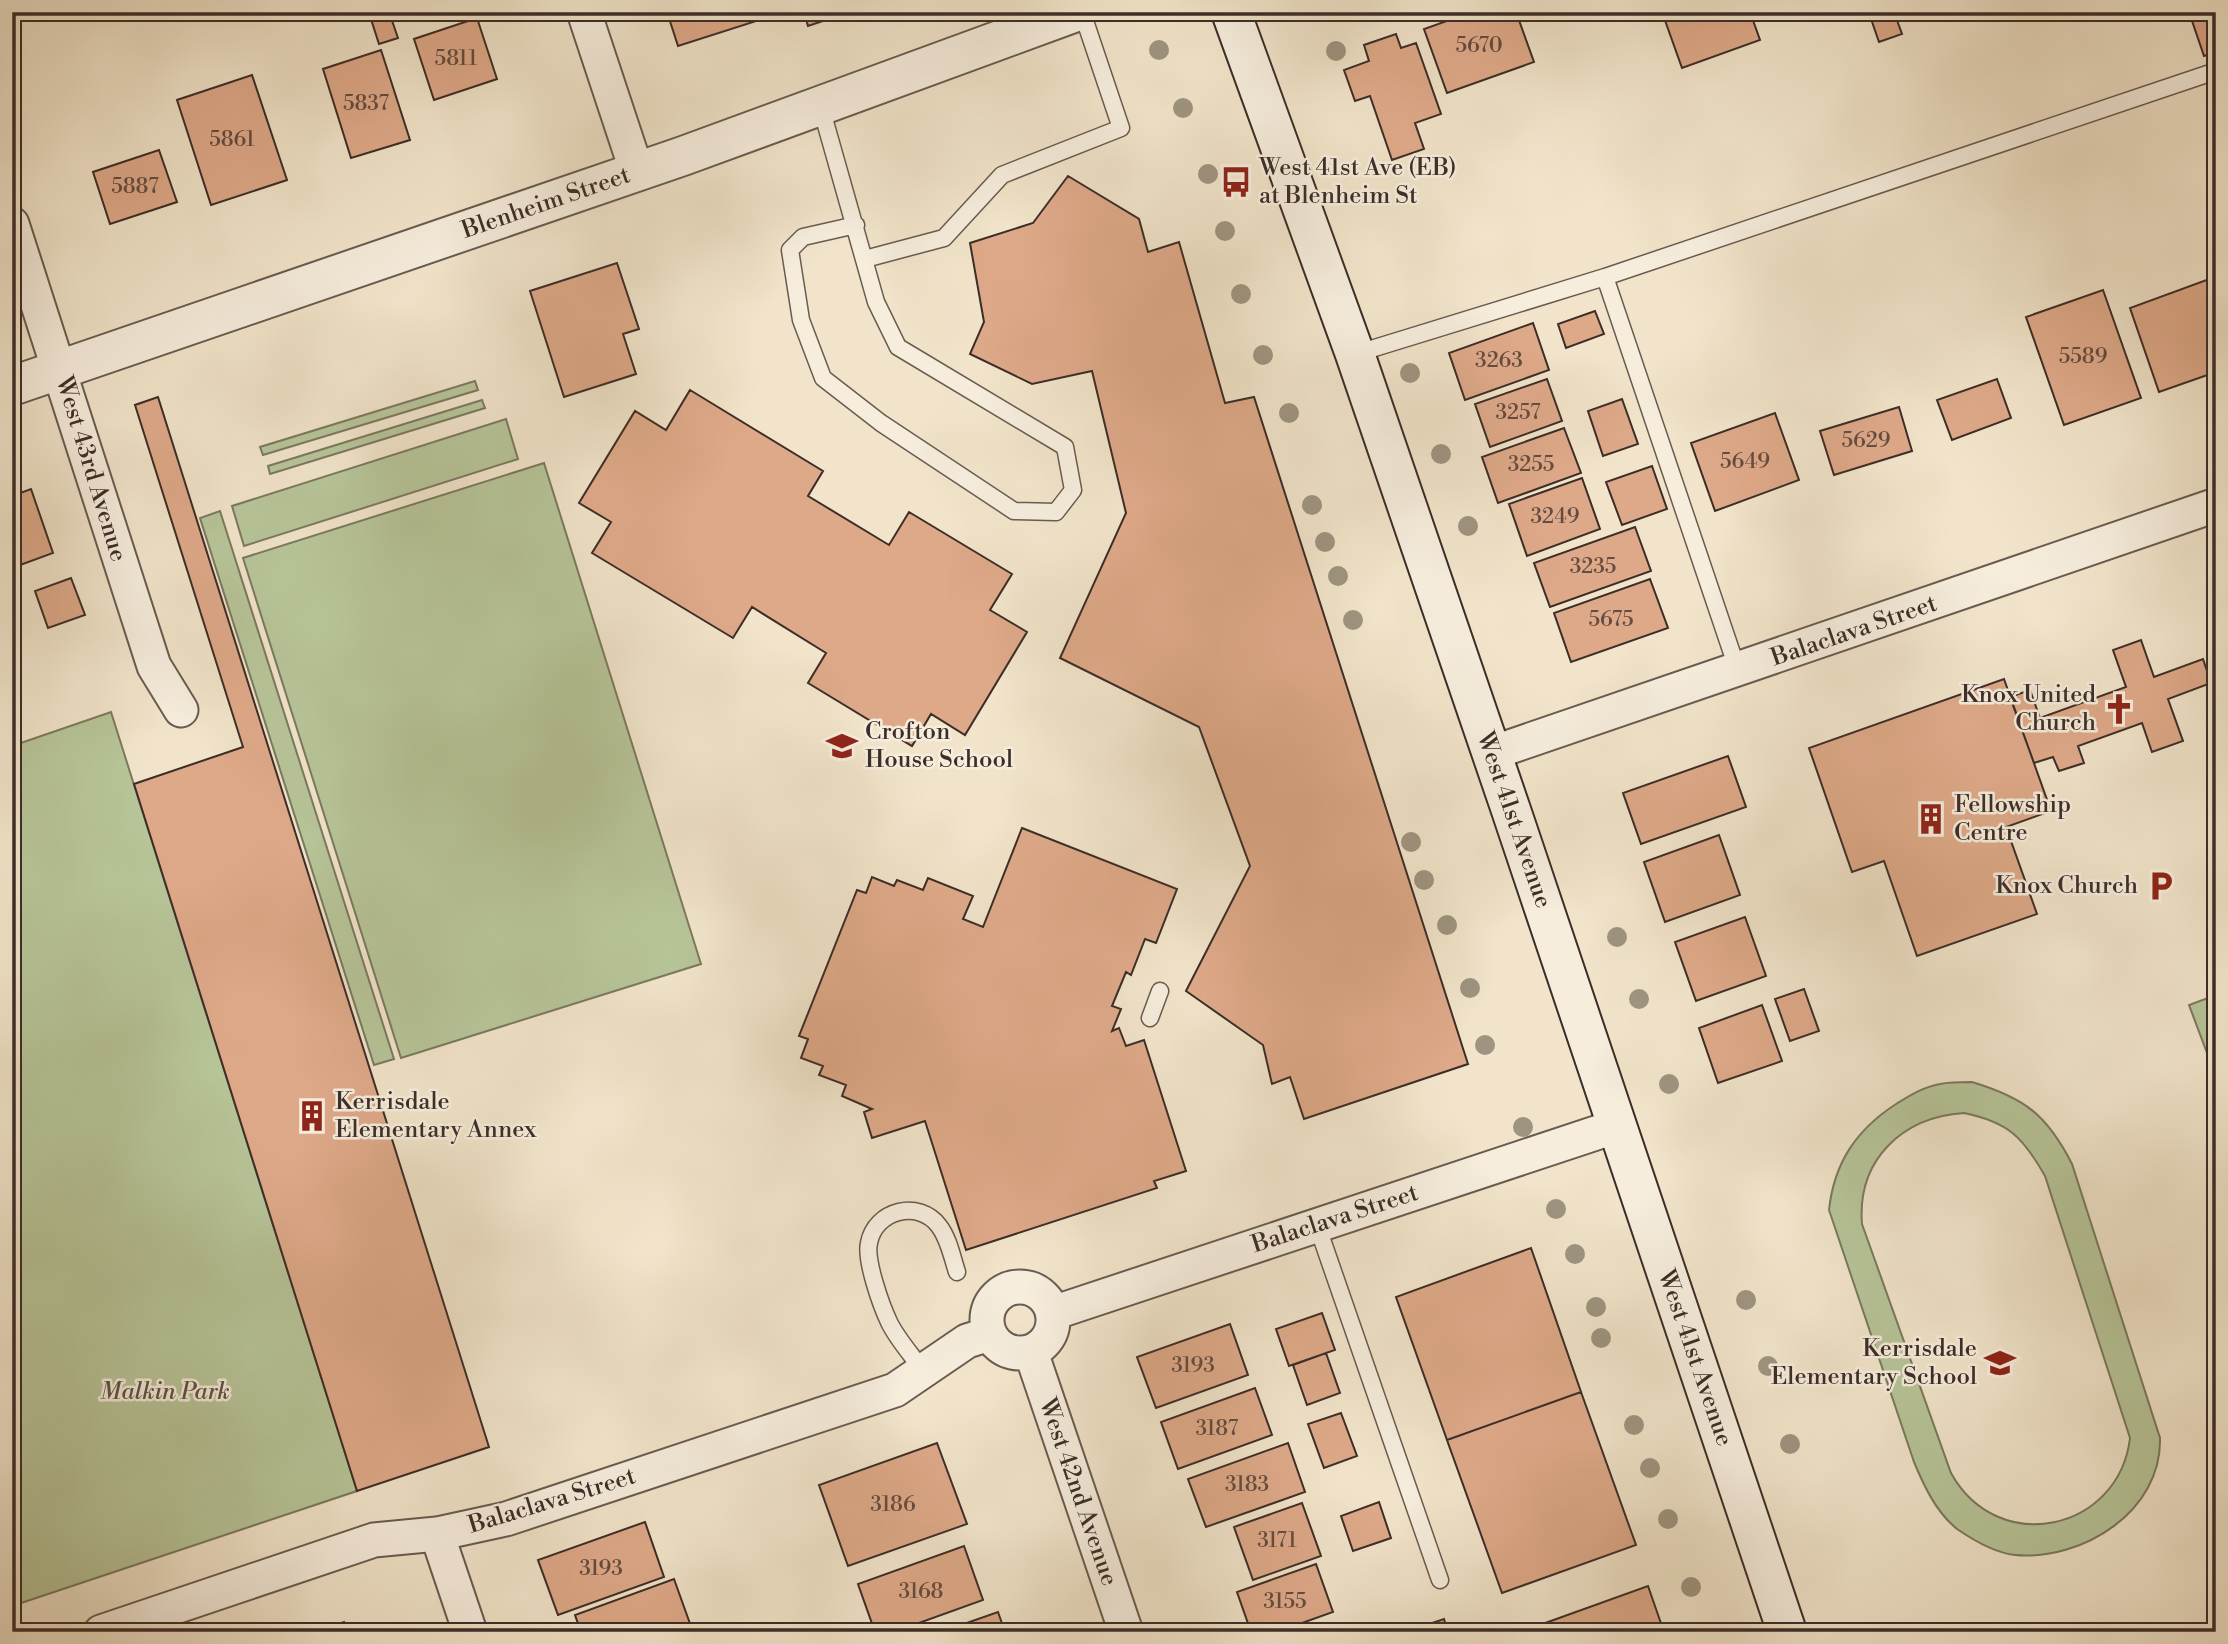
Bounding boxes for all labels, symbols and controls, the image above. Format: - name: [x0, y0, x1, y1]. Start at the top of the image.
- house number: 5670: [1455, 33, 1503, 59]
- house number: 5811: [435, 46, 477, 72]
- house number: 5837: [343, 91, 390, 117]
- house number: 5861: [209, 127, 255, 153]
- place label: West 41st Ave (EB) at Blenheim St: [1258, 153, 1457, 211]
- street label: Blenheim Street: [457, 160, 635, 246]
- bus stop icon: West 41st Ave (EB) at Blenheim St: [1219, 165, 1253, 199]
- house number: 5887: [111, 174, 159, 200]
- house number: 5589: [2059, 344, 2107, 370]
- house number: 3263: [1475, 348, 1523, 374]
- street label: West 43rd Avenue: [48, 372, 133, 565]
- house number: 3257: [1496, 400, 1541, 426]
- house number: 5629: [1842, 428, 1891, 454]
- house number: 5649: [1720, 449, 1770, 475]
- house number: 3255: [1508, 452, 1554, 478]
- house number: 3249: [1531, 504, 1579, 530]
- house number: 3235: [1570, 554, 1616, 580]
- street label: Balaclava Street: [1766, 588, 1941, 674]
- house number: 5675: [1589, 607, 1633, 633]
- place label: Knox United Church: [1961, 680, 2096, 738]
- church icon: Knox United Church: [2102, 692, 2136, 726]
- place label: Crofton House School: [865, 717, 1013, 775]
- street label: West 41st Avenue: [1469, 727, 1558, 912]
- school or university icon: Crofton House School: [825, 729, 859, 763]
- place label: Fellowship Centre: [1954, 790, 2071, 848]
- building icon: Fellowship Centre: [1914, 802, 1948, 836]
- parking icon: Knox Church: [2144, 869, 2178, 903]
- place label: Knox Church: [1995, 871, 2138, 901]
- place label: Kerrisdale Elementary Annex: [335, 1087, 537, 1145]
- building icon: Kerrisdale Elementary Annex: [295, 1099, 329, 1133]
- street label: Balaclava Street: [1247, 1178, 1423, 1260]
- street label: West 41st Avenue: [1650, 1265, 1739, 1450]
- place label: Kerrisdale Elementary School: [1771, 1334, 1977, 1392]
- school or university icon: Kerrisdale Elementary School: [1983, 1346, 2017, 1380]
- house number: 3193: [1171, 1353, 1215, 1379]
- park label: Malkin Park: [100, 1377, 230, 1407]
- street label: West 42nd Avenue: [1032, 1393, 1124, 1590]
- house number: 3187: [1196, 1416, 1239, 1442]
- street label: Balaclava Street: [464, 1461, 640, 1541]
- house number: 3183: [1225, 1472, 1269, 1498]
- house number: 3186: [870, 1492, 916, 1518]
- house number: 3171: [1257, 1528, 1297, 1554]
- house number: 3193: [579, 1556, 623, 1582]
- house number: 3168: [899, 1579, 943, 1605]
- house number: 3155: [1263, 1589, 1307, 1615]

